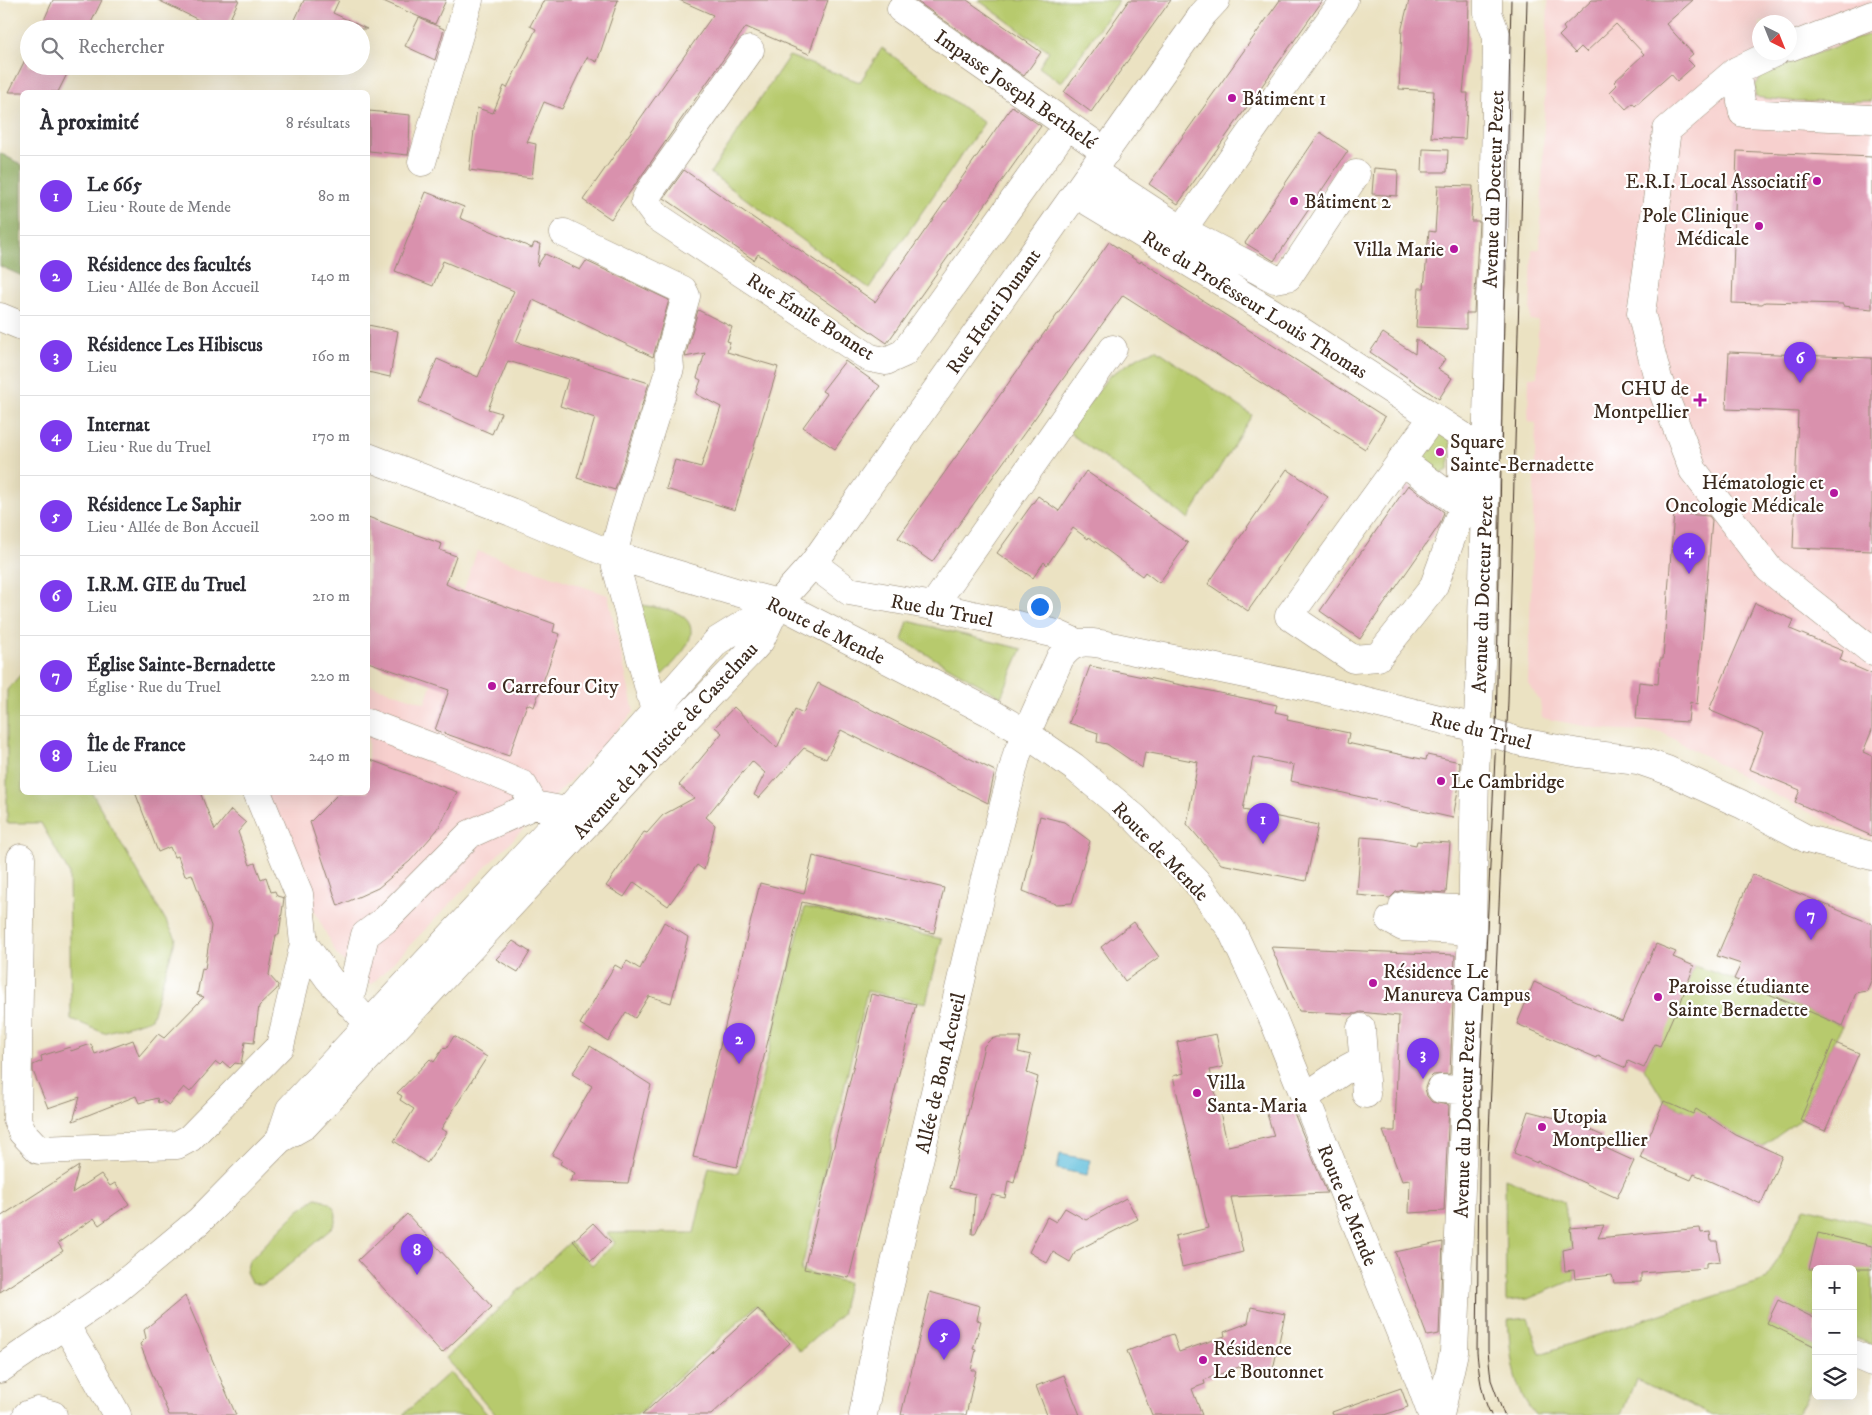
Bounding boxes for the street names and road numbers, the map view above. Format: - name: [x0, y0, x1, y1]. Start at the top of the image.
- street label: Impasse Joseph Berthelé: [929, 25, 1102, 156]
- street label: Avenue du Docteur Pezet: [1479, 90, 1510, 289]
- street label: Rue du Professeur Louis Thomas: [1137, 225, 1372, 385]
- street label: Rue Henri Dunant: [942, 244, 1047, 380]
- street label: Rue Émile Bonnet: [742, 268, 879, 367]
- street label: Avenue du Docteur Pezet: [1468, 495, 1499, 694]
- street label: Rue du Truel: [888, 589, 995, 634]
- street label: Route de Mende: [762, 592, 889, 671]
- street label: Avenue de la Justice de Castelnau: [568, 637, 764, 845]
- street label: Rue du Truel: [1427, 707, 1534, 756]
- street label: Route de Mende: [1106, 797, 1214, 907]
- street label: Allée de Bon Accueil: [911, 990, 972, 1156]
- street label: Avenue du Docteur Pezet: [1450, 1020, 1481, 1219]
- street label: Route de Mende: [1311, 1141, 1382, 1270]

